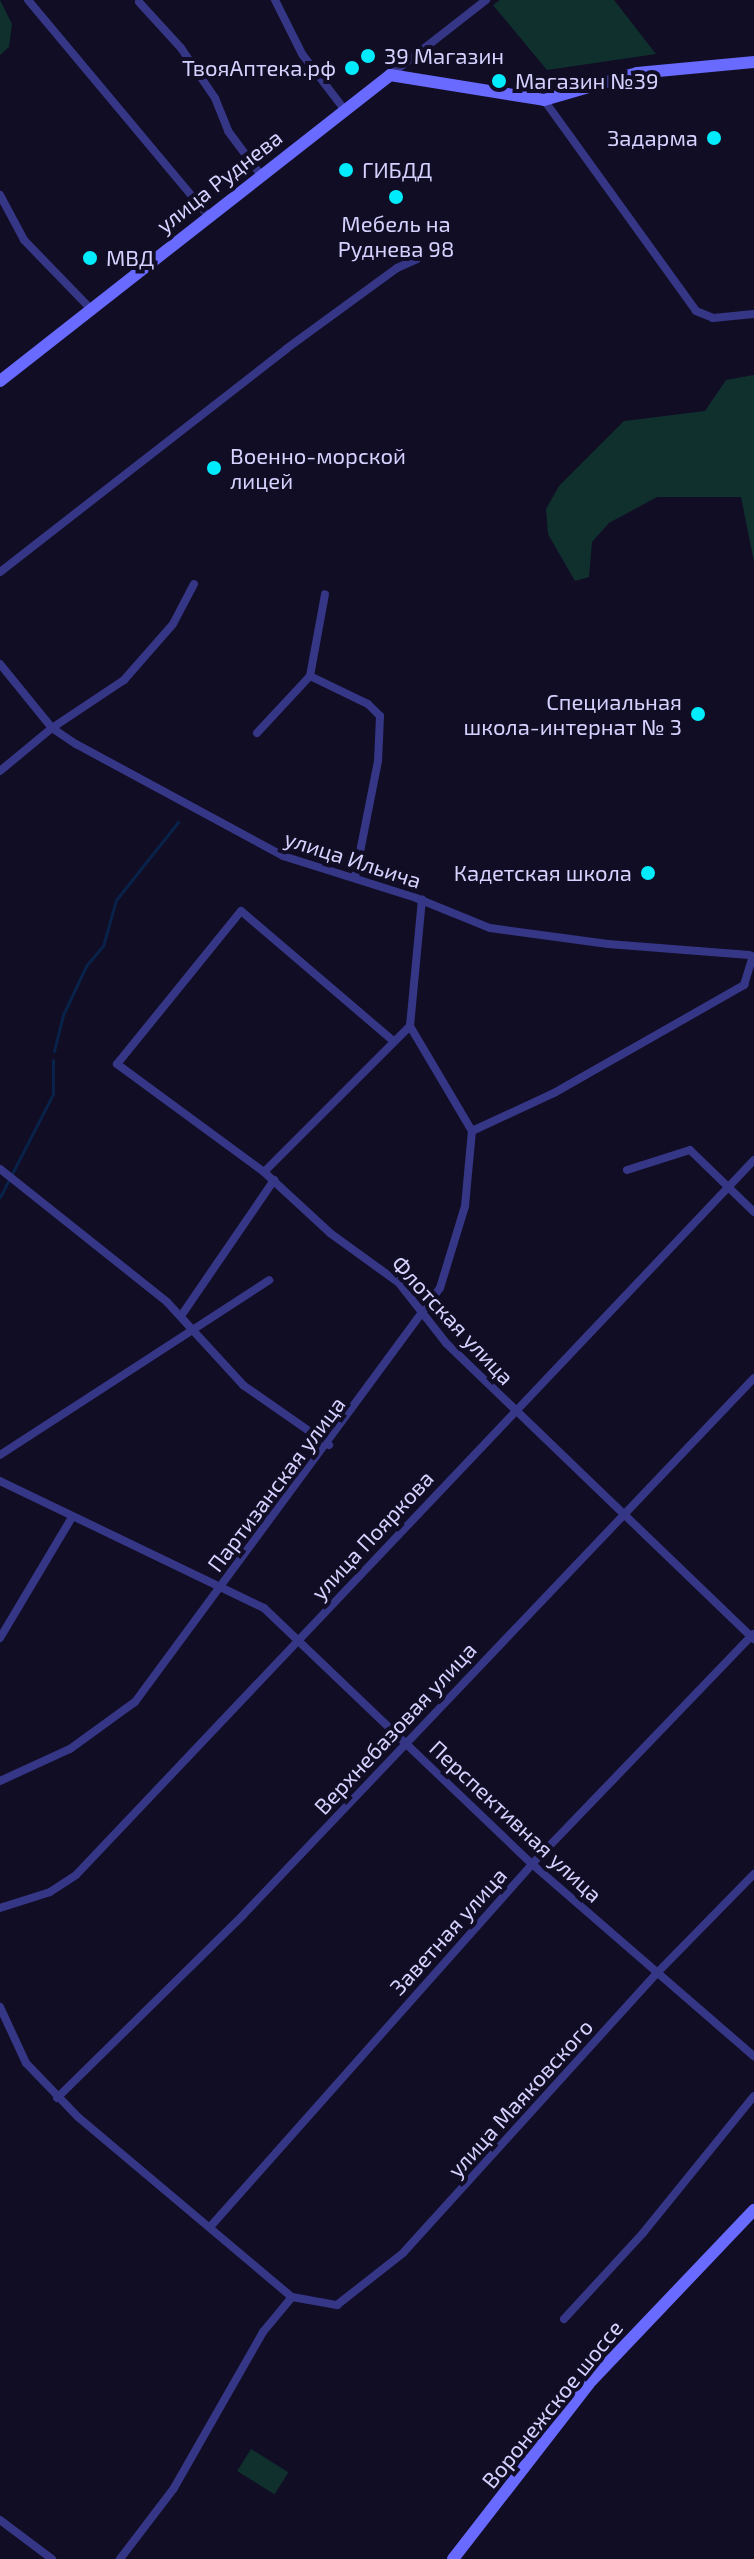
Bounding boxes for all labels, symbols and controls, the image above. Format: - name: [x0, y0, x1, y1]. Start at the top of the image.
- place label: 39 Магазин: [384, 43, 504, 69]
- marker: 39 Магазин: [359, 47, 377, 65]
- place label: ТвояАптека.рф: [182, 55, 336, 81]
- marker: ТвояАптека.рф: [343, 59, 361, 77]
- place label: Магазин №39: [515, 68, 659, 94]
- marker: Магазин №39: [490, 72, 508, 90]
- street label: улица Руднева: [151, 124, 287, 238]
- place label: Задарма: [607, 125, 698, 151]
- marker: Задарма: [705, 129, 723, 147]
- place label: ГИБДД: [362, 157, 432, 183]
- marker: ГИБДД: [337, 161, 355, 179]
- marker: Мебель на Руднева 98: [387, 188, 405, 206]
- place label: Мебель на Руднева 98: [338, 210, 454, 262]
- place label: МВД: [106, 245, 154, 271]
- marker: МВД: [81, 249, 99, 267]
- place label: Военно-морской лицей: [230, 442, 406, 494]
- marker: Военно-морской лицей: [205, 459, 223, 477]
- place label: Специальная школа-интернат № 3: [463, 688, 682, 740]
- marker: Специальная школа-интернат № 3: [689, 705, 707, 723]
- street label: улица Ильича: [281, 825, 425, 893]
- place label: Кадетская школа: [454, 860, 632, 886]
- marker: Кадетская школа: [639, 864, 657, 882]
- street label: Флотская улица: [387, 1250, 519, 1390]
- street label: Партизанская улица: [202, 1391, 350, 1577]
- street label: улица Пояркова: [305, 1465, 439, 1605]
- street label: Верхнебазовая улица: [308, 1637, 482, 1819]
- street label: Перспективная улица: [424, 1734, 608, 1908]
- street label: Заветная улица: [384, 1862, 512, 2000]
- street label: улица Маяковского: [442, 2013, 598, 2183]
- street label: Воронежское шоссе: [476, 2315, 628, 2493]

